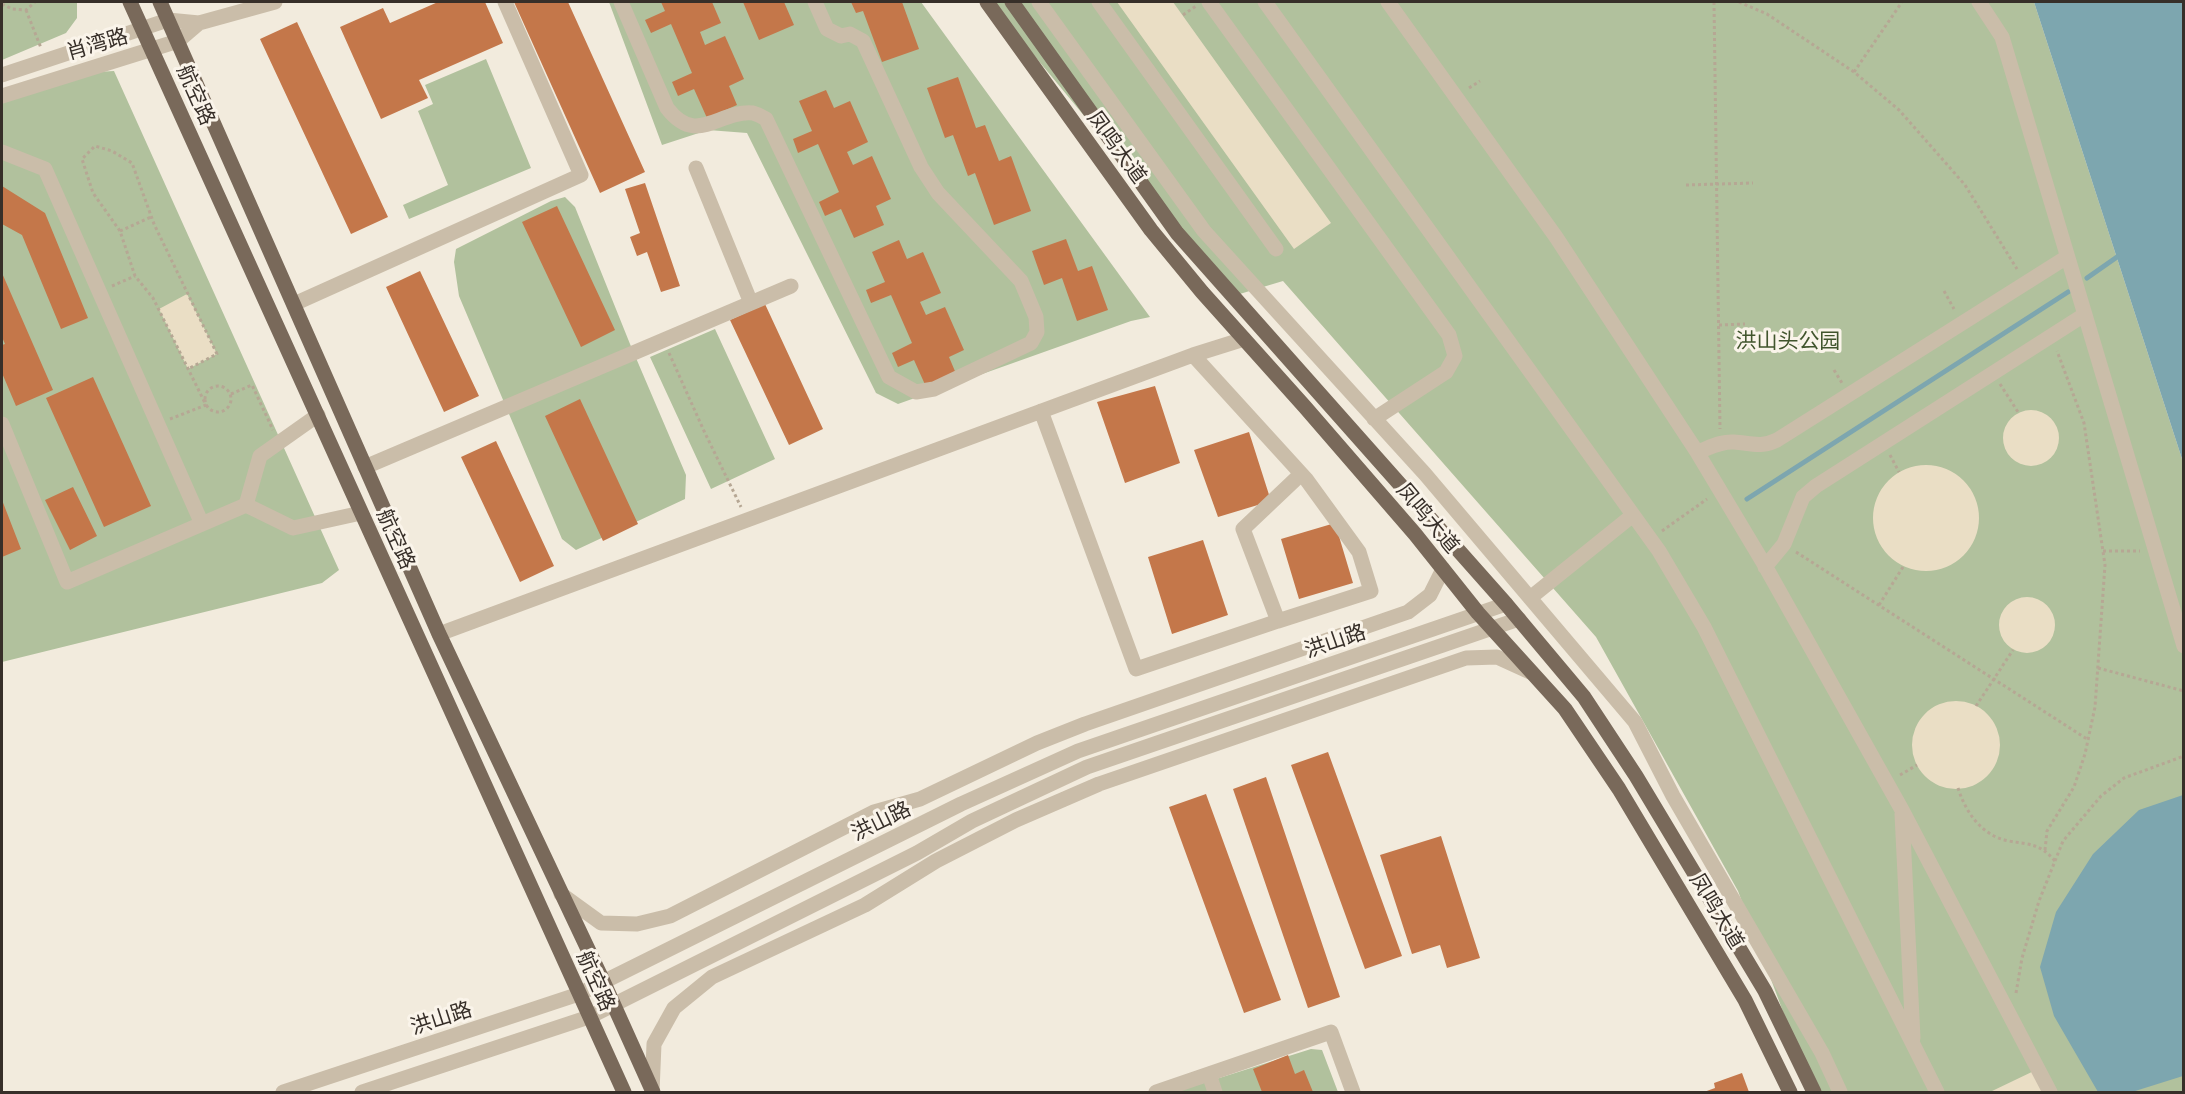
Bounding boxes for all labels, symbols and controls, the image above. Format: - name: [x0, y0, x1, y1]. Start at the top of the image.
- street label: 肖湾路: [63, 23, 131, 65]
- street label: 航空路: [172, 61, 220, 129]
- street label: 凤鸣大道: [1082, 106, 1152, 188]
- park label: 洪山头公园: [1736, 328, 1840, 354]
- street label: 凤鸣大道: [1391, 478, 1465, 558]
- street label: 航空路: [372, 505, 420, 573]
- street label: 洪山路: [1301, 619, 1369, 663]
- street label: 洪山路: [847, 796, 915, 846]
- street label: 凤鸣大道: [1685, 869, 1749, 953]
- street label: 航空路: [572, 947, 620, 1015]
- street label: 洪山路: [407, 996, 475, 1040]

